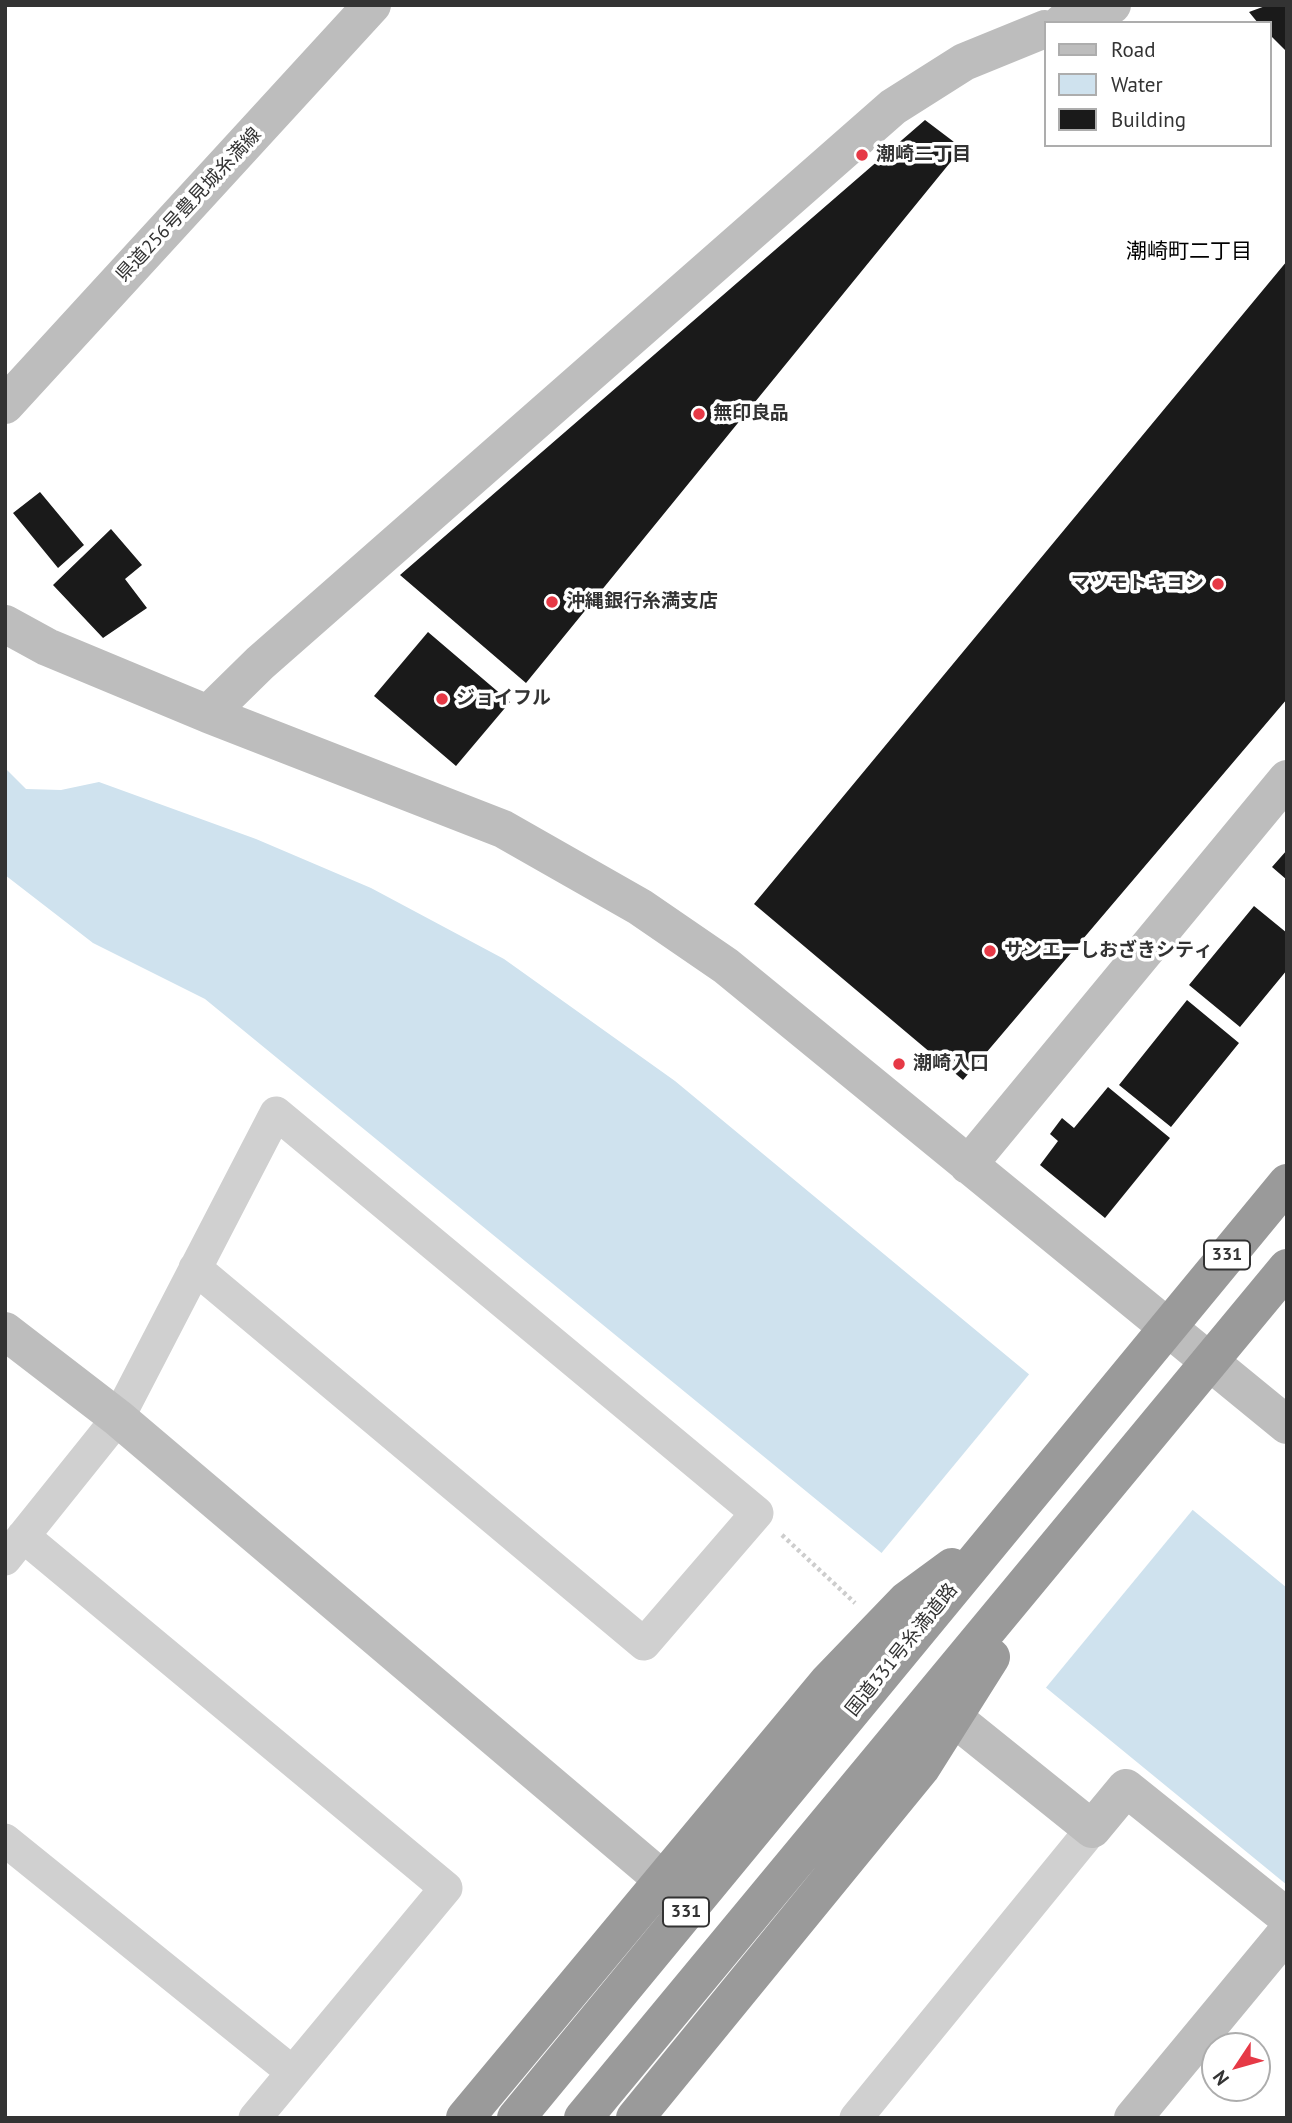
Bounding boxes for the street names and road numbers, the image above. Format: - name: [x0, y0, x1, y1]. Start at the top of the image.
- street label: 県道256号豊見城糸満線: [112, 123, 266, 287]
- road number: 331: [1204, 1240, 1250, 1270]
- street label: 国道331号糸満道路: [842, 1579, 962, 1721]
- road number: 331: [663, 1898, 709, 1926]

